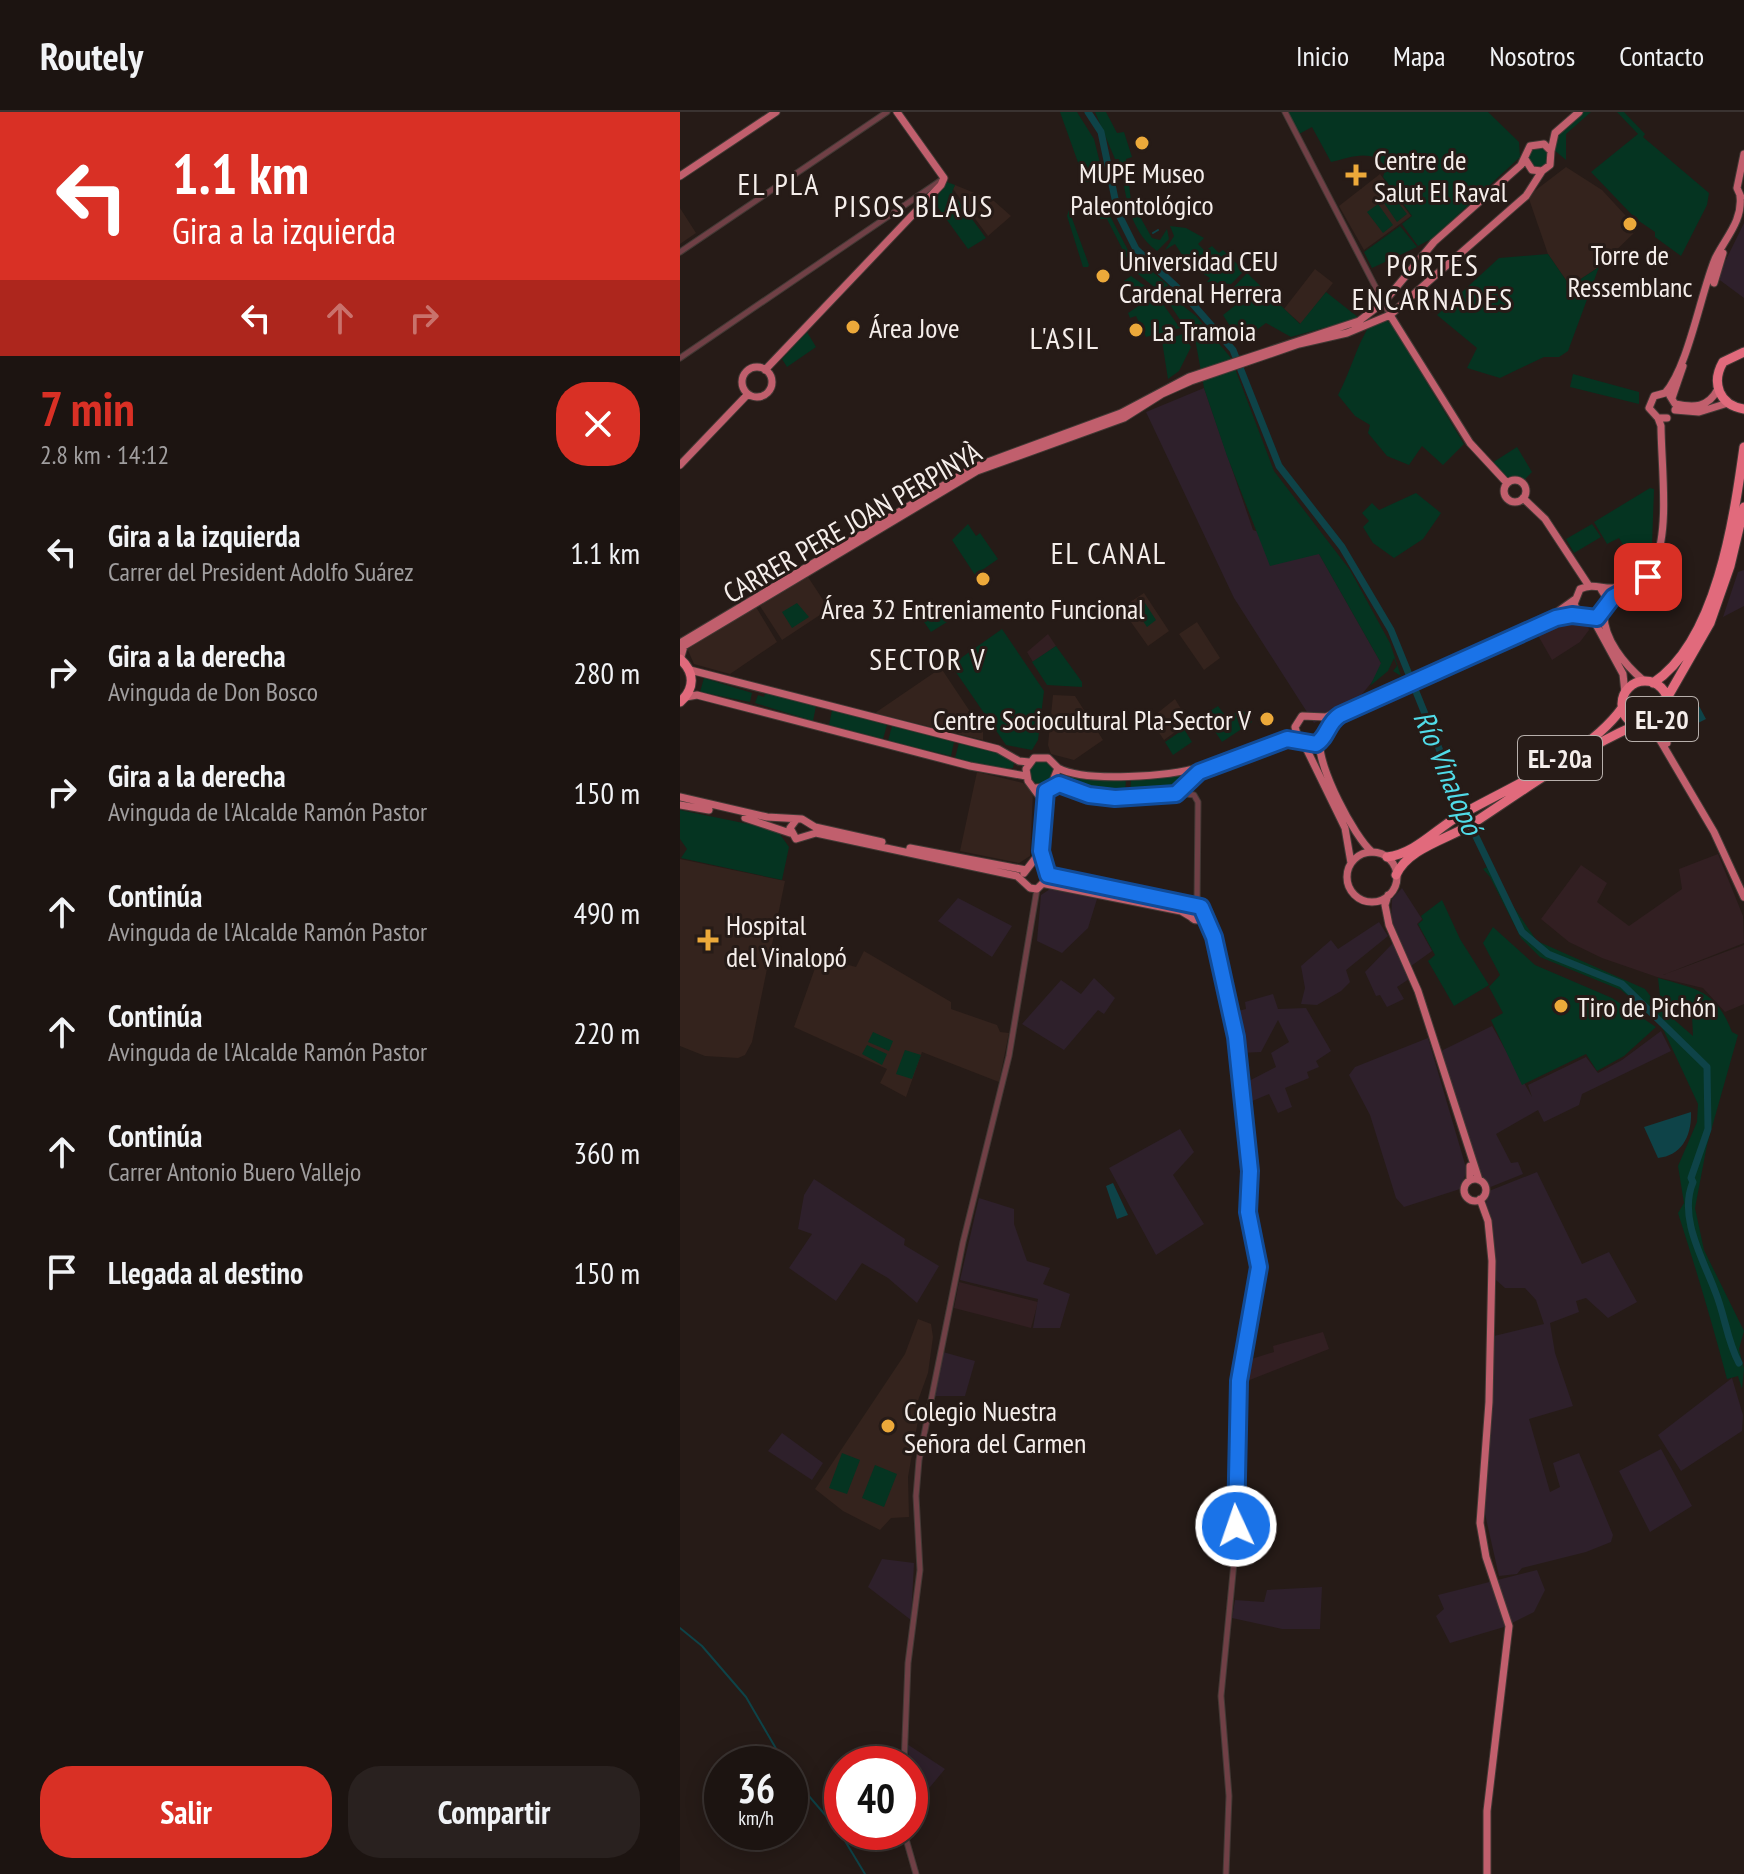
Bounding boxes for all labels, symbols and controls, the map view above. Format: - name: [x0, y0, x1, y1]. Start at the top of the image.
- text: Routely: [40, 31, 143, 80]
- text: Inicio: [1296, 37, 1349, 74]
- text: Mapa: [1393, 37, 1445, 74]
- text: Nosotros: [1489, 37, 1575, 74]
- text: Contacto: [1619, 37, 1704, 74]
- marker: MUPE Museo Paleontológico: [1133, 134, 1151, 152]
- text: 1.1 km: [172, 137, 309, 209]
- place label: Centre de Salut El Raval: [1374, 141, 1508, 210]
- icon: left: [40, 144, 144, 248]
- place label: MUPE Museo Paleontológico: [1070, 154, 1214, 223]
- district label: EL PLA: [738, 164, 820, 203]
- marker: Centre de Salut El Raval: [1345, 164, 1367, 186]
- district label: PISOS BLAUS: [834, 186, 994, 225]
- text: Gira a la izquierda: [172, 207, 396, 254]
- marker: Torre de Ressemblanc: [1621, 215, 1639, 233]
- place label: Torre de Ressemblanc: [1568, 236, 1692, 305]
- place label: Universidad CEU Cardenal Herrera: [1119, 242, 1282, 311]
- district label: PORTES ENCARNADES: [1352, 245, 1514, 318]
- marker: Universidad CEU Cardenal Herrera: [1094, 267, 1112, 285]
- icon: left: [234, 296, 278, 340]
- icon: ahead: [318, 296, 362, 340]
- icon: right: [402, 296, 446, 340]
- place label: Área Jove: [869, 309, 960, 346]
- place label: La Tramoia: [1152, 312, 1256, 349]
- marker: Área Jove: [844, 318, 862, 336]
- district label: L'ASIL: [1030, 318, 1100, 357]
- marker: La Tramoia: [1127, 321, 1145, 339]
- text: 7 min: [40, 377, 135, 439]
- button: close: [556, 382, 640, 466]
- street label: CARRER PERE JOAN PERPINYÀ: [716, 433, 988, 611]
- text: 2.8 km · 14:12: [40, 438, 169, 471]
- text: Gira a la izquierda: [108, 516, 300, 555]
- icon: left: [40, 530, 84, 574]
- text: 1.1 km: [570, 533, 640, 572]
- district label: EL CANAL: [1051, 533, 1167, 572]
- pin: [1614, 543, 1682, 611]
- text: Carrer del President Adolfo Suárez: [108, 555, 414, 588]
- icon: arrive: [1626, 555, 1670, 599]
- marker: Área 32 Entreniamento Funcional: [974, 570, 992, 588]
- place label: Área 32 Entreniamento Funcional: [821, 590, 1145, 627]
- text: Gira a la derecha: [108, 636, 286, 675]
- district label: SECTOR V: [869, 639, 987, 678]
- icon: right: [40, 650, 84, 694]
- text: 280 m: [574, 653, 640, 692]
- text: Avinguda de Don Bosco: [108, 675, 318, 708]
- road number: EL-20: [1626, 697, 1698, 741]
- place label: Centre Sociocultural Pla-Sector V: [933, 701, 1252, 738]
- water label: Río Vinalopó: [1405, 704, 1493, 842]
- marker: Centre Sociocultural Pla-Sector V: [1258, 710, 1276, 728]
- road number: EL-20a: [1518, 736, 1602, 780]
- text: Gira a la derecha: [108, 756, 286, 795]
- icon: right: [40, 770, 84, 814]
- text: 150 m: [574, 773, 640, 812]
- text: Avinguda de l'Alcalde Ramón Pastor: [108, 795, 427, 828]
- text: Continúa: [108, 876, 202, 915]
- icon: ahead: [40, 890, 84, 934]
- text: 490 m: [574, 893, 640, 932]
- place label: Hospital del Vinalopó: [726, 906, 847, 975]
- text: Avinguda de l'Alcalde Ramón Pastor: [108, 915, 427, 948]
- marker: Hospital del Vinalopó: [697, 929, 719, 951]
- place label: Tiro de Pichón: [1577, 988, 1716, 1025]
- text: Continúa: [108, 996, 202, 1035]
- marker: Tiro de Pichón: [1552, 997, 1570, 1015]
- icon: ahead: [40, 1010, 84, 1054]
- text: 220 m: [574, 1013, 640, 1052]
- text: Avinguda de l'Alcalde Ramón Pastor: [108, 1035, 427, 1068]
- text: Continúa: [108, 1116, 202, 1155]
- icon: ahead: [40, 1130, 84, 1174]
- text: 360 m: [574, 1133, 640, 1172]
- text: Carrer Antonio Buero Vallejo: [108, 1155, 361, 1188]
- icon: arrive: [40, 1250, 84, 1294]
- text: Llegada al destino: [108, 1253, 303, 1292]
- text: 150 m: [574, 1253, 640, 1292]
- place label: Colegio Nuestra Señora del Carmen: [904, 1392, 1086, 1461]
- marker: Colegio Nuestra Señora del Carmen: [879, 1417, 897, 1435]
- position arrow: [1194, 1484, 1278, 1568]
- speed limit sign: 40: [824, 1746, 928, 1850]
- text: 36: [737, 1762, 775, 1814]
- button: Salir: [40, 1766, 332, 1858]
- button: Compartir: [348, 1766, 640, 1858]
- text: km/h: [738, 1805, 774, 1831]

